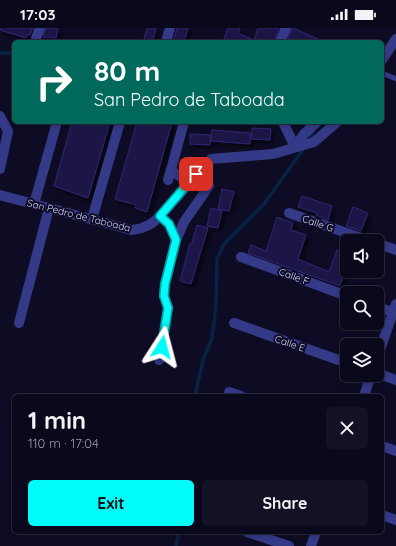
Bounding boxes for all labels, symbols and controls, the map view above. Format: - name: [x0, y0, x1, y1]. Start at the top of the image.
- text: 17:03: [20, 5, 55, 24]
- text: 80 m: [94, 53, 160, 88]
- icon: right: [28, 56, 80, 108]
- text: San Pedro de Taboada: [94, 88, 285, 111]
- pin: [179, 157, 213, 191]
- icon: arrive: [185, 163, 207, 185]
- street label: San Pedro de Taboada: [26, 196, 132, 235]
- street label: Calle G: [300, 212, 335, 235]
- map controls: [340, 234, 384, 382]
- button: sound: [340, 234, 384, 278]
- street label: Calle F: [277, 265, 311, 288]
- button: search: [340, 286, 384, 330]
- position arrow: [141, 326, 183, 368]
- street label: Calle E: [273, 332, 307, 355]
- button: layers: [340, 338, 384, 382]
- text: 1 min: [28, 405, 86, 435]
- button: close: [326, 407, 368, 449]
- text: 110 m · 17:04: [28, 435, 99, 451]
- button: Exit: [28, 480, 194, 526]
- button: Share: [202, 480, 368, 526]

